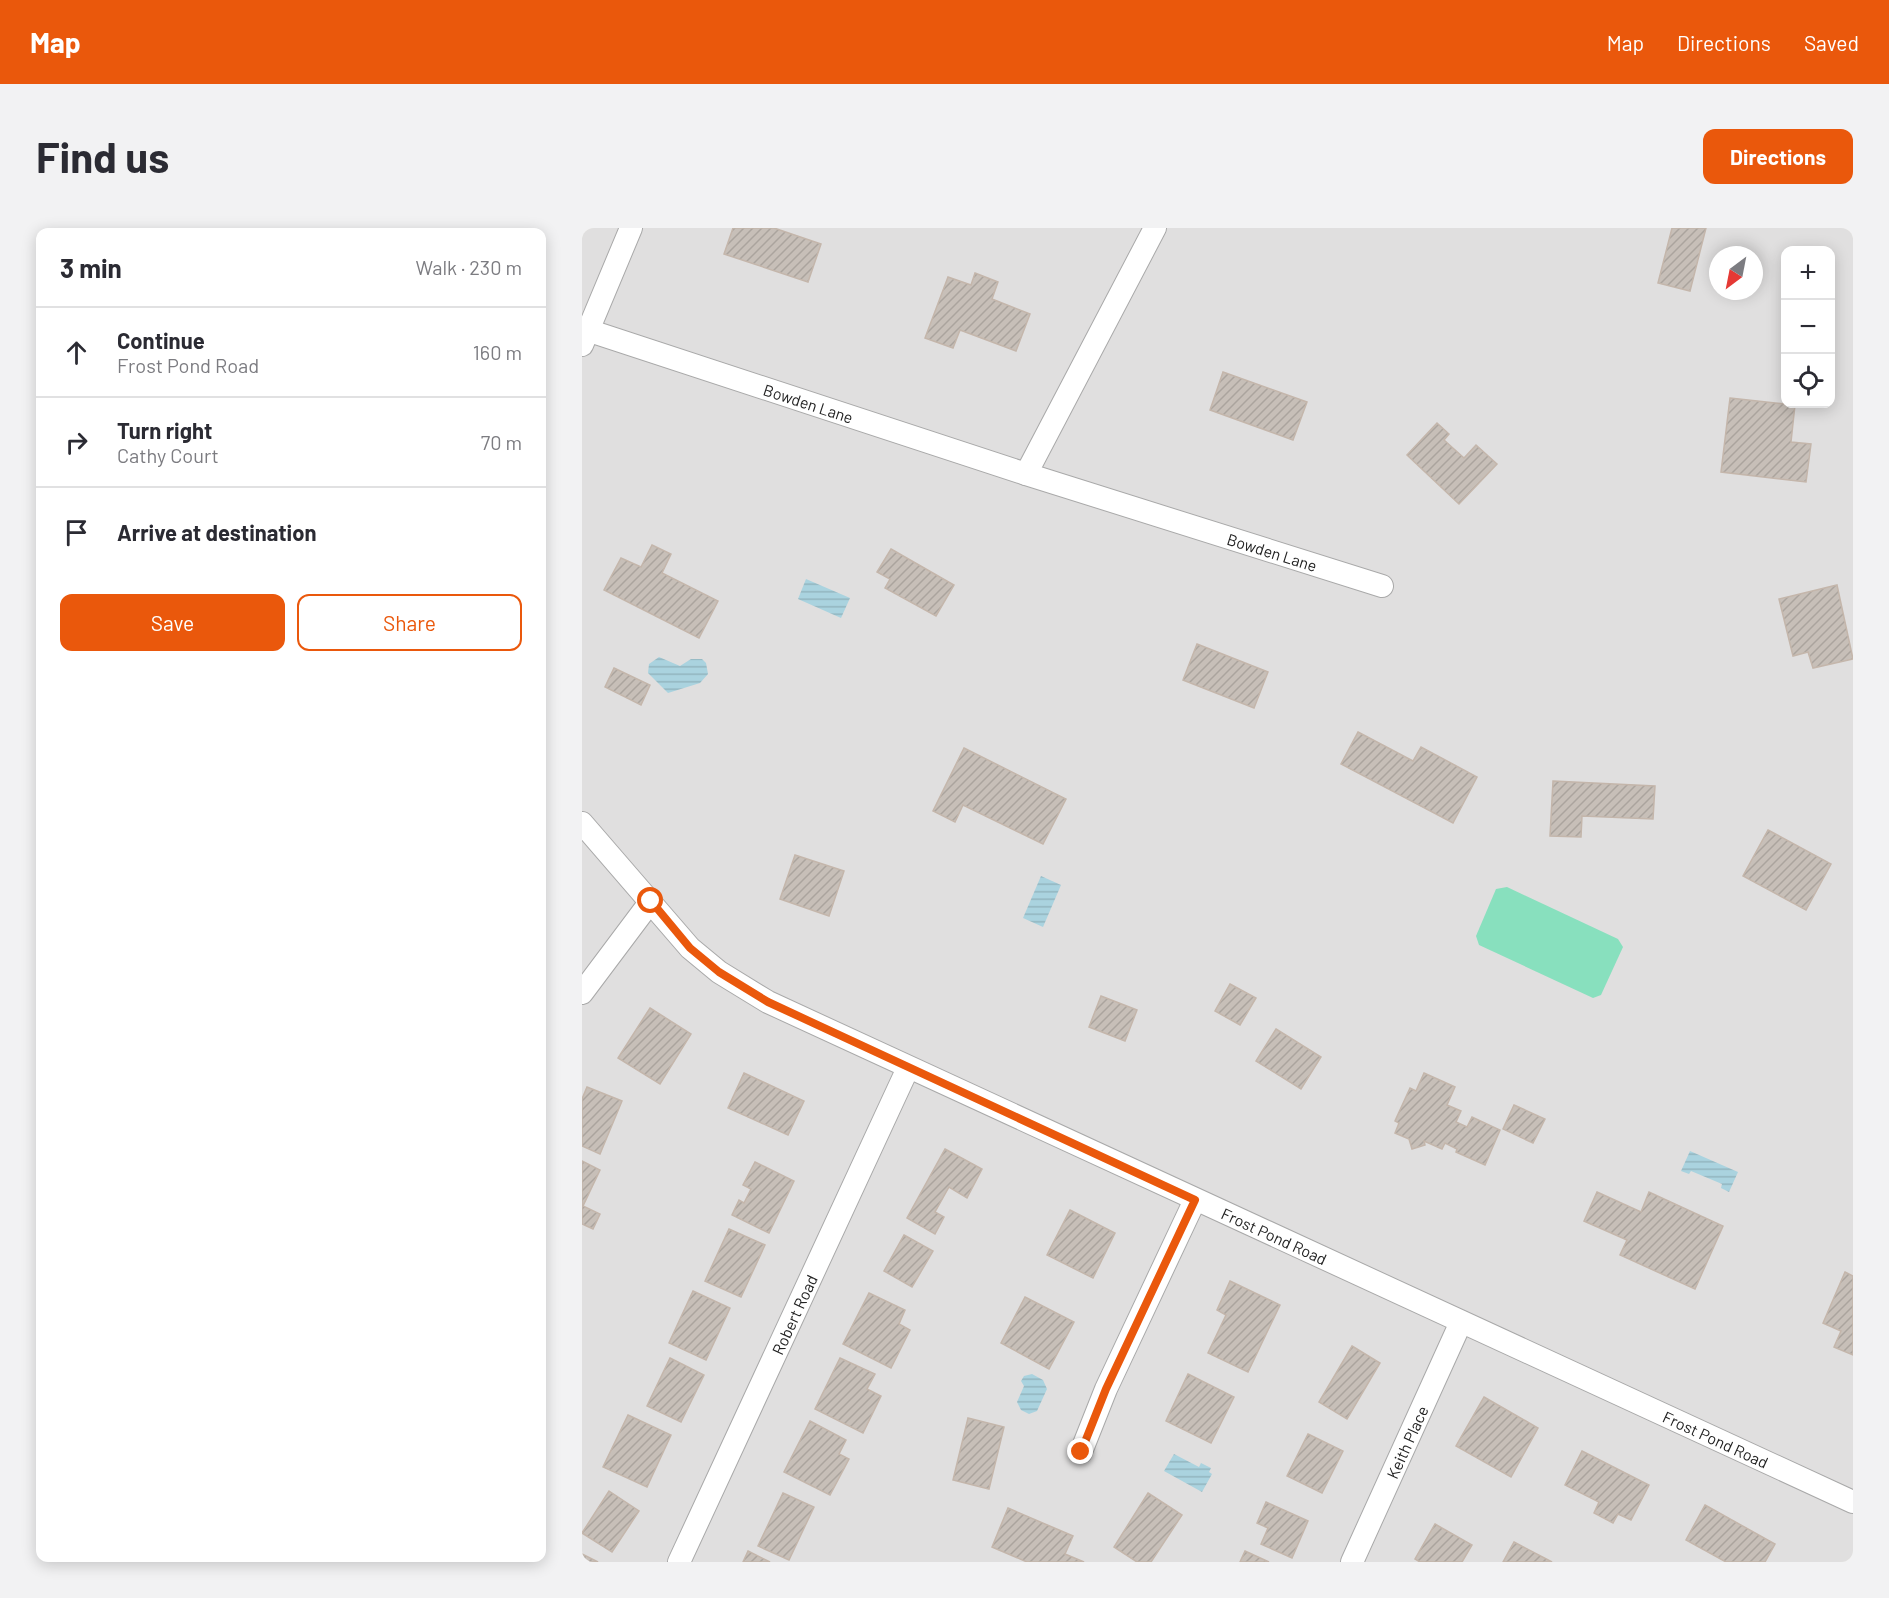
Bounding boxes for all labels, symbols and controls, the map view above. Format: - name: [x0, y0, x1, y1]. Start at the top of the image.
- text: Map: [30, 25, 81, 59]
- text: Map: [1607, 30, 1644, 55]
- text: Directions: [1677, 30, 1771, 55]
- text: Saved: [1804, 30, 1859, 55]
- button: Directions: [1703, 129, 1853, 184]
- text: Find us: [36, 131, 169, 181]
- north arrow: [1709, 246, 1763, 300]
- map controls: [1781, 246, 1835, 408]
- button: +: [1781, 246, 1835, 300]
- text: 3 min: [60, 252, 122, 283]
- text: Walk · 230 m: [416, 255, 522, 279]
- button: −: [1781, 300, 1835, 354]
- text: Continue: [117, 327, 205, 353]
- icon: ahead: [60, 336, 93, 369]
- text: 160 m: [473, 340, 522, 364]
- text: Frost Pond Road: [117, 353, 259, 377]
- button: locate: [1781, 354, 1835, 408]
- street label: Bowden Lane: [761, 379, 856, 426]
- text: Turn right: [117, 417, 212, 443]
- icon: right: [60, 426, 93, 459]
- text: 70 m: [481, 430, 522, 454]
- text: Cathy Court: [117, 443, 219, 467]
- icon: arrive: [60, 516, 93, 549]
- text: Arrive at destination: [117, 519, 316, 545]
- street label: Bowden Lane: [1225, 528, 1320, 575]
- button: Save: [60, 594, 285, 651]
- button: Share: [297, 594, 522, 651]
- route start: [637, 887, 663, 913]
- street label: Frost Pond Road: [1219, 1203, 1330, 1268]
- street label: Robert Road: [767, 1271, 821, 1357]
- street label: Keith Place: [1382, 1402, 1431, 1481]
- street label: Frost Pond Road: [1660, 1406, 1772, 1471]
- route end: [1067, 1438, 1093, 1464]

